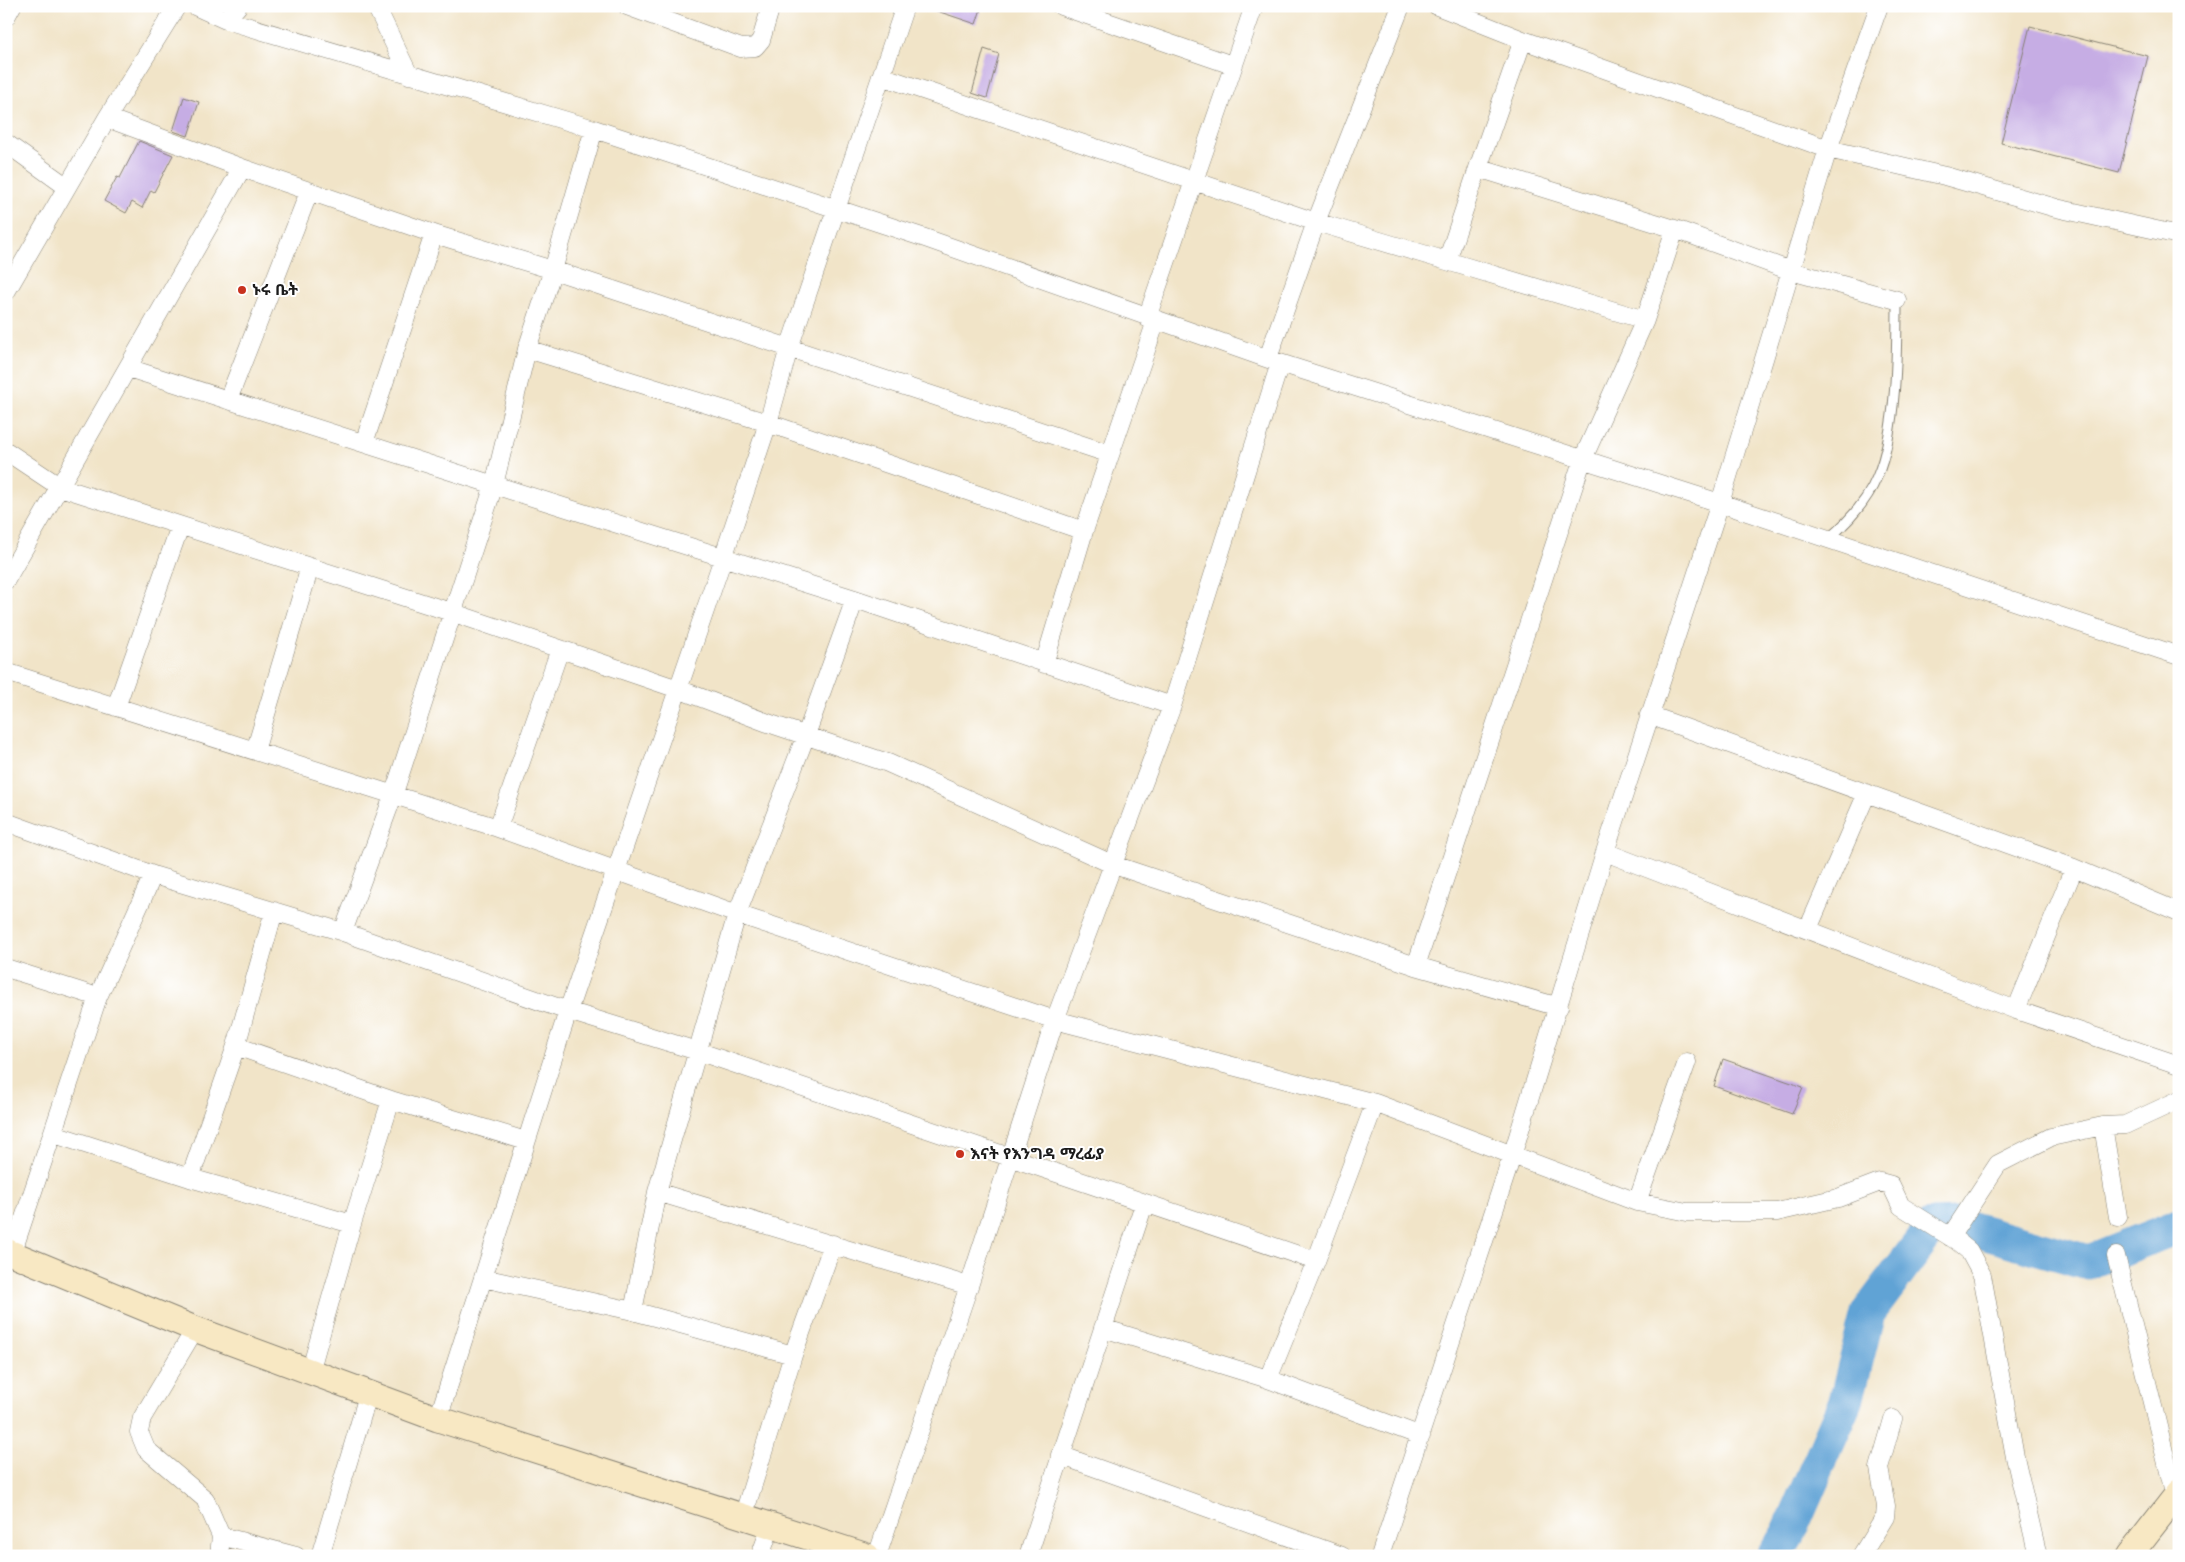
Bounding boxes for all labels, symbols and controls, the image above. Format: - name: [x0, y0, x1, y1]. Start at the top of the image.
- place label: ኑሩ ቤት: [252, 281, 298, 300]
- marker: ኑሩ ቤት: [236, 284, 248, 296]
- place label: እናት የእንግዳ ማረፊያ: [970, 1145, 1105, 1164]
- marker: እናት የእንግዳ ማረፊያ: [954, 1148, 966, 1160]

